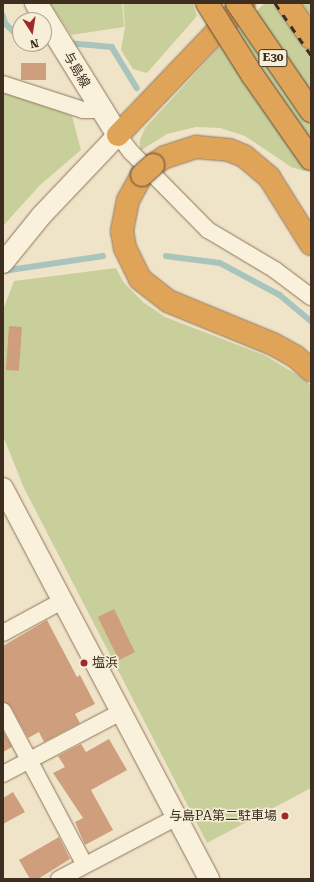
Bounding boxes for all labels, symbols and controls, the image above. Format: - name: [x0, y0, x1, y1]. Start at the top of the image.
- north arrow: [12, 12, 52, 52]
- text: N: [29, 36, 40, 50]
- road number: E30: [258, 48, 288, 68]
- street label: 与島線: [59, 49, 93, 91]
- place label: 塩浜: [92, 655, 118, 671]
- marker: 塩浜: [79, 658, 89, 668]
- place label: 与島PA第二駐車場: [169, 808, 277, 824]
- marker: 与島PA第二駐車場: [280, 811, 290, 821]

